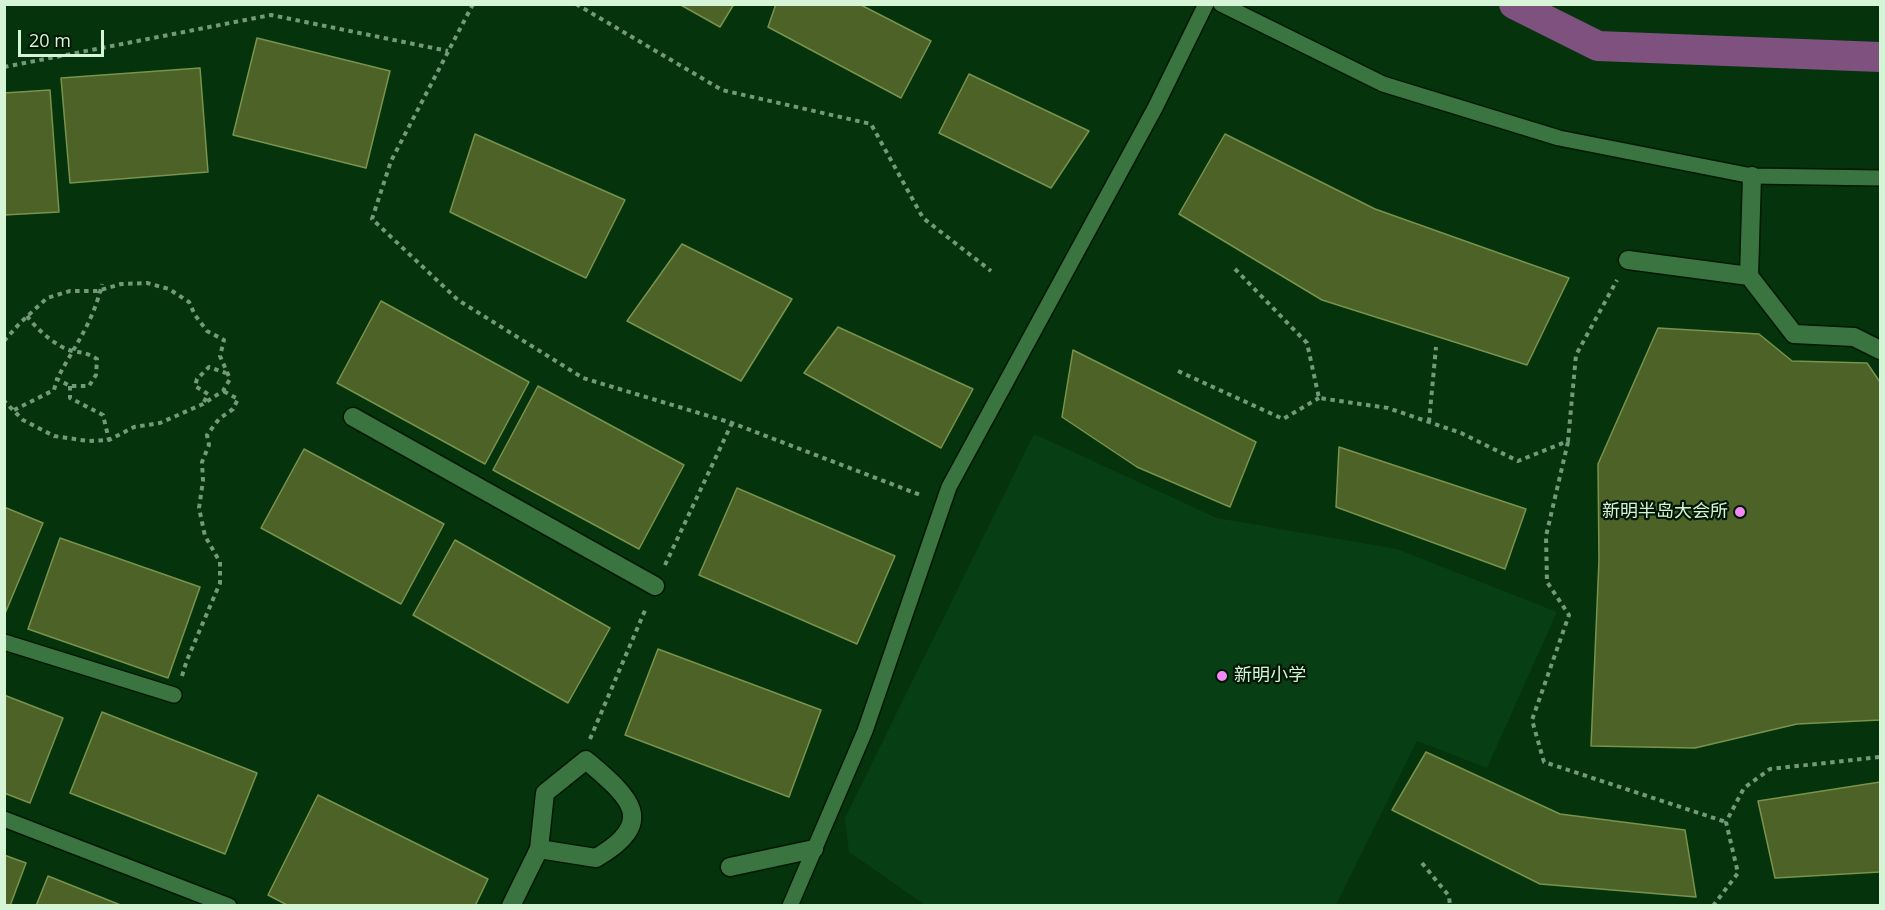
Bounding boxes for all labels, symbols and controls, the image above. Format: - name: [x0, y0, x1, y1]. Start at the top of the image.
- scale bar: [21, 18, 106, 56]
- text: 20 m: [29, 28, 71, 52]
- place label: 新明半岛大会所: [1602, 501, 1728, 523]
- marker: 新明半岛大会所: [1733, 505, 1747, 519]
- place label: 新明小学: [1234, 665, 1306, 687]
- marker: 新明小学: [1215, 669, 1229, 683]

